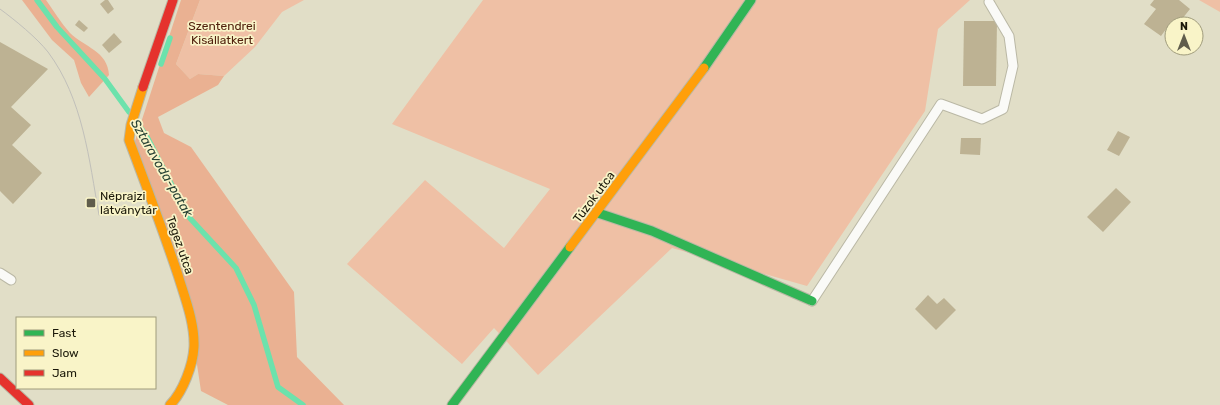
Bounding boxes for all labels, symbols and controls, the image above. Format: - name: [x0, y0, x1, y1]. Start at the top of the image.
- north arrow: [1164, 16, 1204, 56]
- park label: Szentendrei Kisállatkert: [188, 19, 256, 47]
- text: N: [1180, 20, 1188, 33]
- water label: Sztaravoda-patak: [128, 116, 196, 220]
- street label: Túzok utca: [570, 169, 618, 225]
- place label: Néprajzi látványtár: [100, 189, 157, 217]
- marker: Néprajzi látványtár: [85, 197, 97, 209]
- street label: Tegez utca: [164, 214, 196, 276]
- legend: [16, 317, 156, 389]
- text: Fast: [52, 326, 76, 340]
- text: Slow: [52, 346, 79, 360]
- text: Jam: [52, 366, 77, 380]

